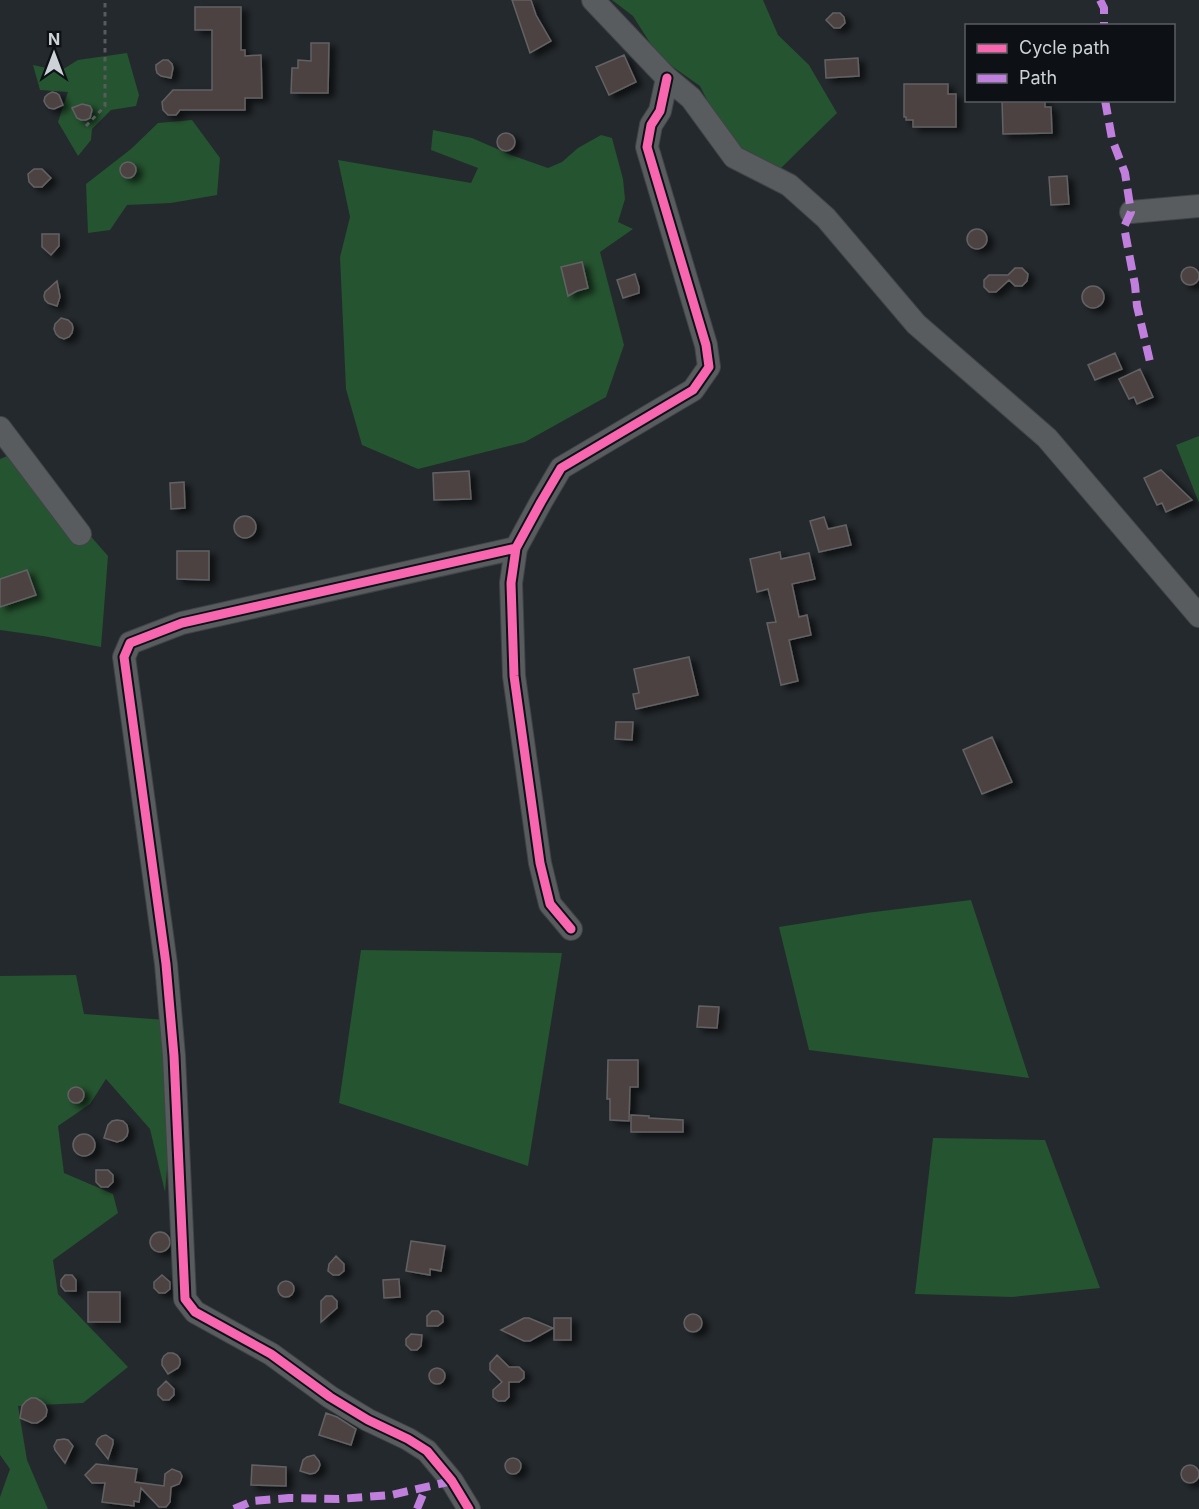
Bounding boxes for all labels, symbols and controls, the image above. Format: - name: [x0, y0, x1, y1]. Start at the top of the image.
- north arrow: [24, 24, 84, 84]
- legend: [965, 24, 1175, 102]
- text: N: [48, 29, 60, 49]
- text: Cycle path: [1019, 37, 1110, 58]
- text: Path: [1019, 67, 1057, 88]

